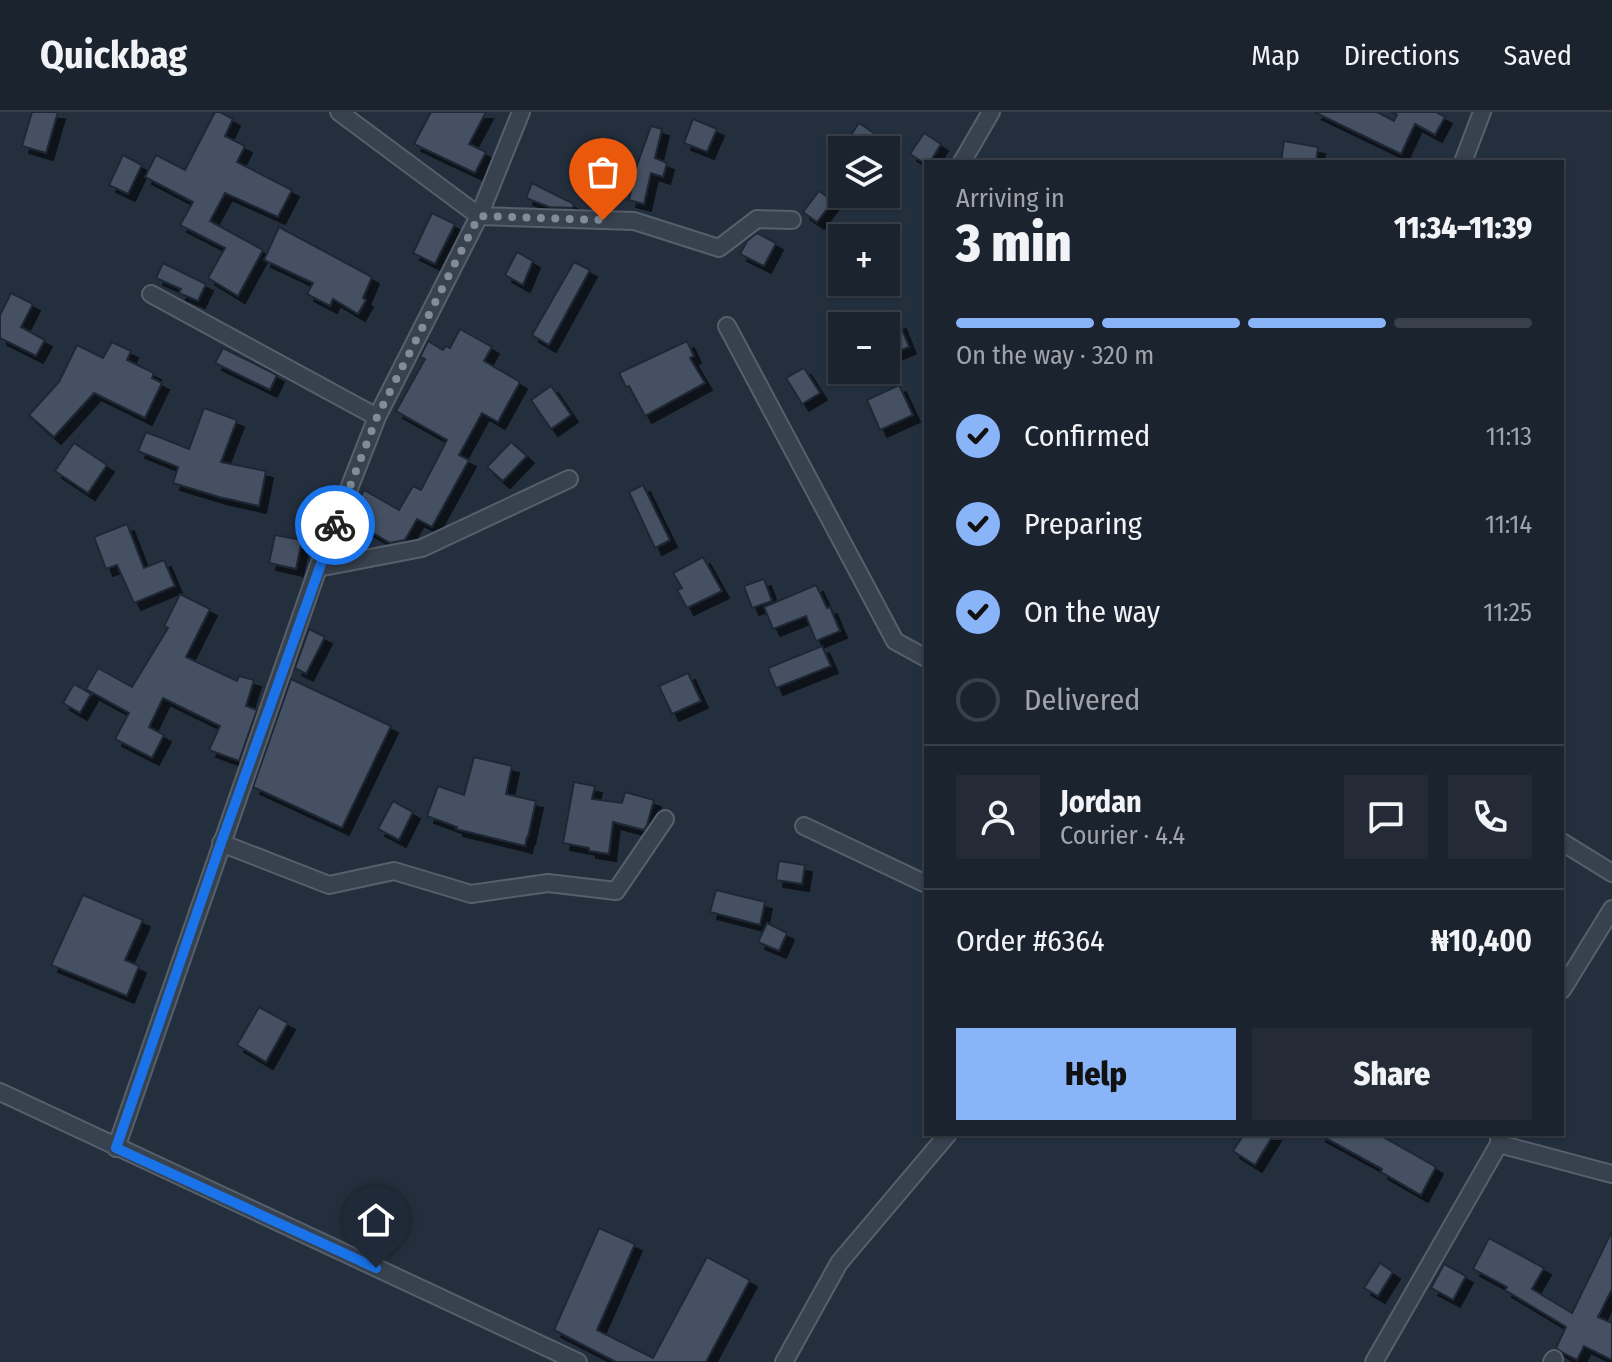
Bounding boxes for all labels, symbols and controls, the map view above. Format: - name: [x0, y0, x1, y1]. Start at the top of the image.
- text: Quickbag: [40, 32, 187, 78]
- text: Map: [1251, 39, 1300, 72]
- text: Directions: [1344, 39, 1460, 72]
- text: Saved: [1504, 39, 1572, 72]
- map controls: [828, 136, 900, 384]
- button: layers: [828, 136, 900, 208]
- pin: [569, 138, 637, 220]
- icon: bag: [581, 150, 625, 194]
- text: Arriving in: [956, 183, 1065, 214]
- text: 11:34–11:39: [1394, 210, 1532, 246]
- text: 3 min: [956, 212, 1072, 275]
- button: +: [828, 224, 900, 296]
- button: −: [828, 312, 900, 384]
- text: On the way · 320 m: [956, 340, 1154, 371]
- icon: check: [956, 414, 1000, 458]
- text: Confirmed: [1024, 418, 1150, 454]
- text: 11:13: [1486, 421, 1532, 452]
- courier: [295, 485, 375, 565]
- icon: check: [956, 502, 1000, 546]
- icon: bike: [313, 503, 357, 547]
- text: Preparing: [1024, 506, 1142, 542]
- text: 11:14: [1485, 509, 1532, 540]
- icon: check: [956, 590, 1000, 634]
- text: On the way: [1024, 594, 1160, 630]
- text: 11:25: [1483, 597, 1532, 628]
- text: Delivered: [1024, 682, 1140, 718]
- button: person: [956, 775, 1040, 859]
- button: chat: [1344, 775, 1428, 859]
- button: phone: [1448, 775, 1532, 859]
- text: Jordan: [1060, 784, 1142, 820]
- text: Courier · 4.4: [1060, 820, 1185, 851]
- text: Order #6364: [956, 923, 1105, 959]
- text: ₦10,400: [1431, 923, 1532, 959]
- button: Help: [956, 1028, 1236, 1120]
- button: Share: [1252, 1028, 1532, 1120]
- pin: [342, 1186, 410, 1268]
- icon: home: [354, 1198, 398, 1242]

